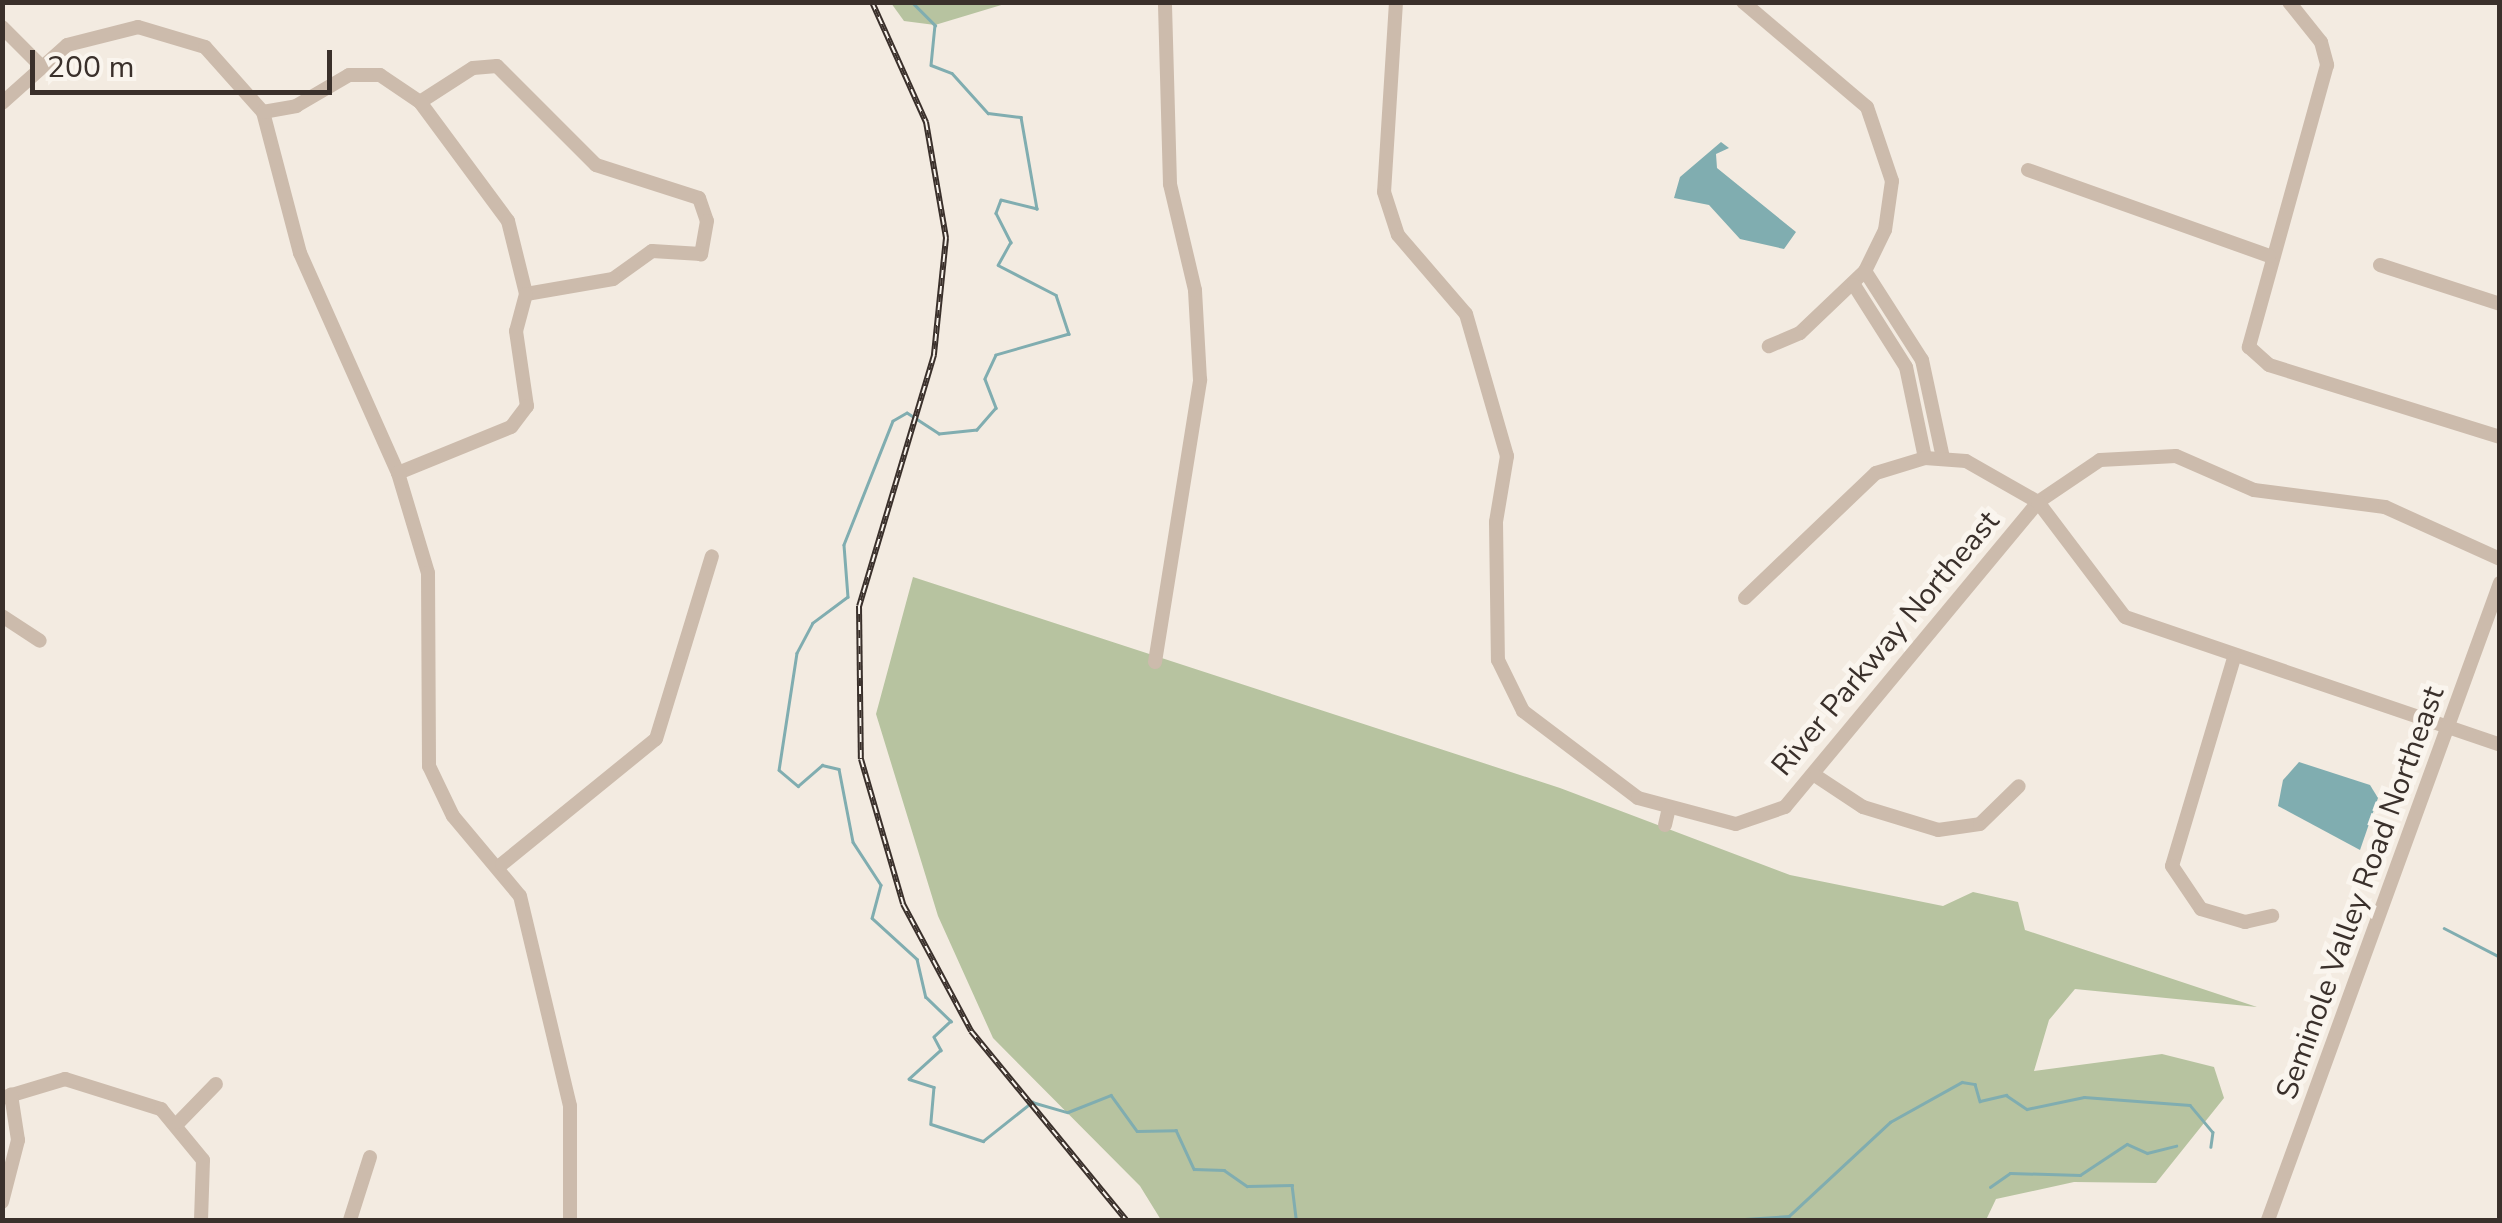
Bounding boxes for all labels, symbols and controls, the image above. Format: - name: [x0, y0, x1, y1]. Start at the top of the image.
- scale bar: [35, 30, 338, 92]
- text: 200 m: [47, 47, 134, 88]
- street label: River Parkway Northeast: [1765, 504, 2007, 784]
- street label: Seminole Valley Road Northeast: [2269, 682, 2453, 1104]

